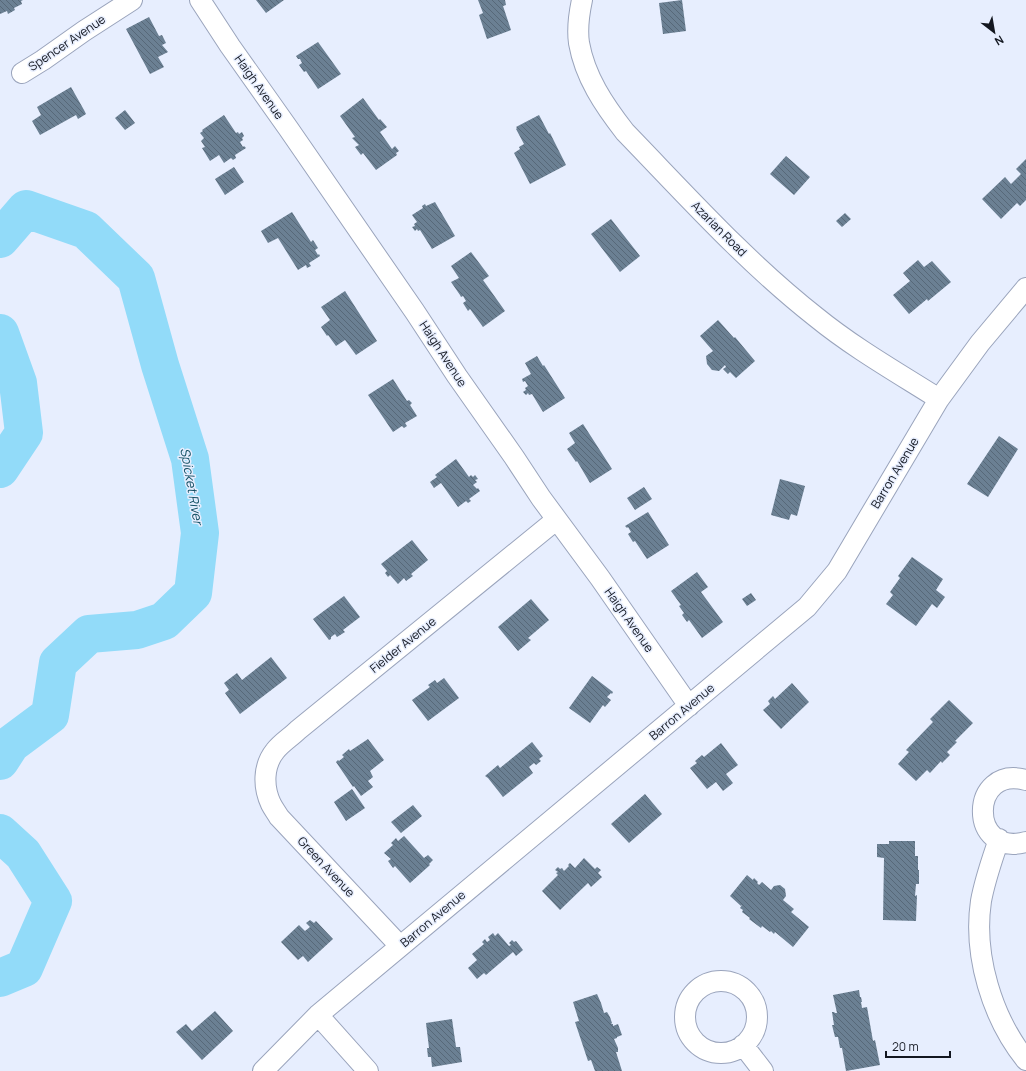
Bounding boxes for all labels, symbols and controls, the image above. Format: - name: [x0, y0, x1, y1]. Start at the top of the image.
- street label: Spencer Avenue: [25, 10, 109, 75]
- north arrow: [974, 12, 1014, 52]
- text: N: [992, 33, 1007, 50]
- street label: Haigh Avenue: [231, 51, 288, 122]
- street label: Azarian Road: [688, 197, 751, 260]
- street label: Haigh Avenue: [416, 317, 471, 390]
- street label: Barron Avenue: [867, 434, 923, 512]
- water label: Spicket River: [176, 446, 208, 528]
- street label: Haigh Avenue: [601, 584, 658, 655]
- street label: Fielder Avenue: [366, 613, 439, 677]
- street label: Barron Avenue: [645, 679, 718, 744]
- street label: Green Avenue: [294, 833, 359, 901]
- street label: Barron Avenue: [396, 886, 469, 951]
- scale bar: [886, 1033, 950, 1059]
- text: 20 m: [892, 1038, 919, 1055]

